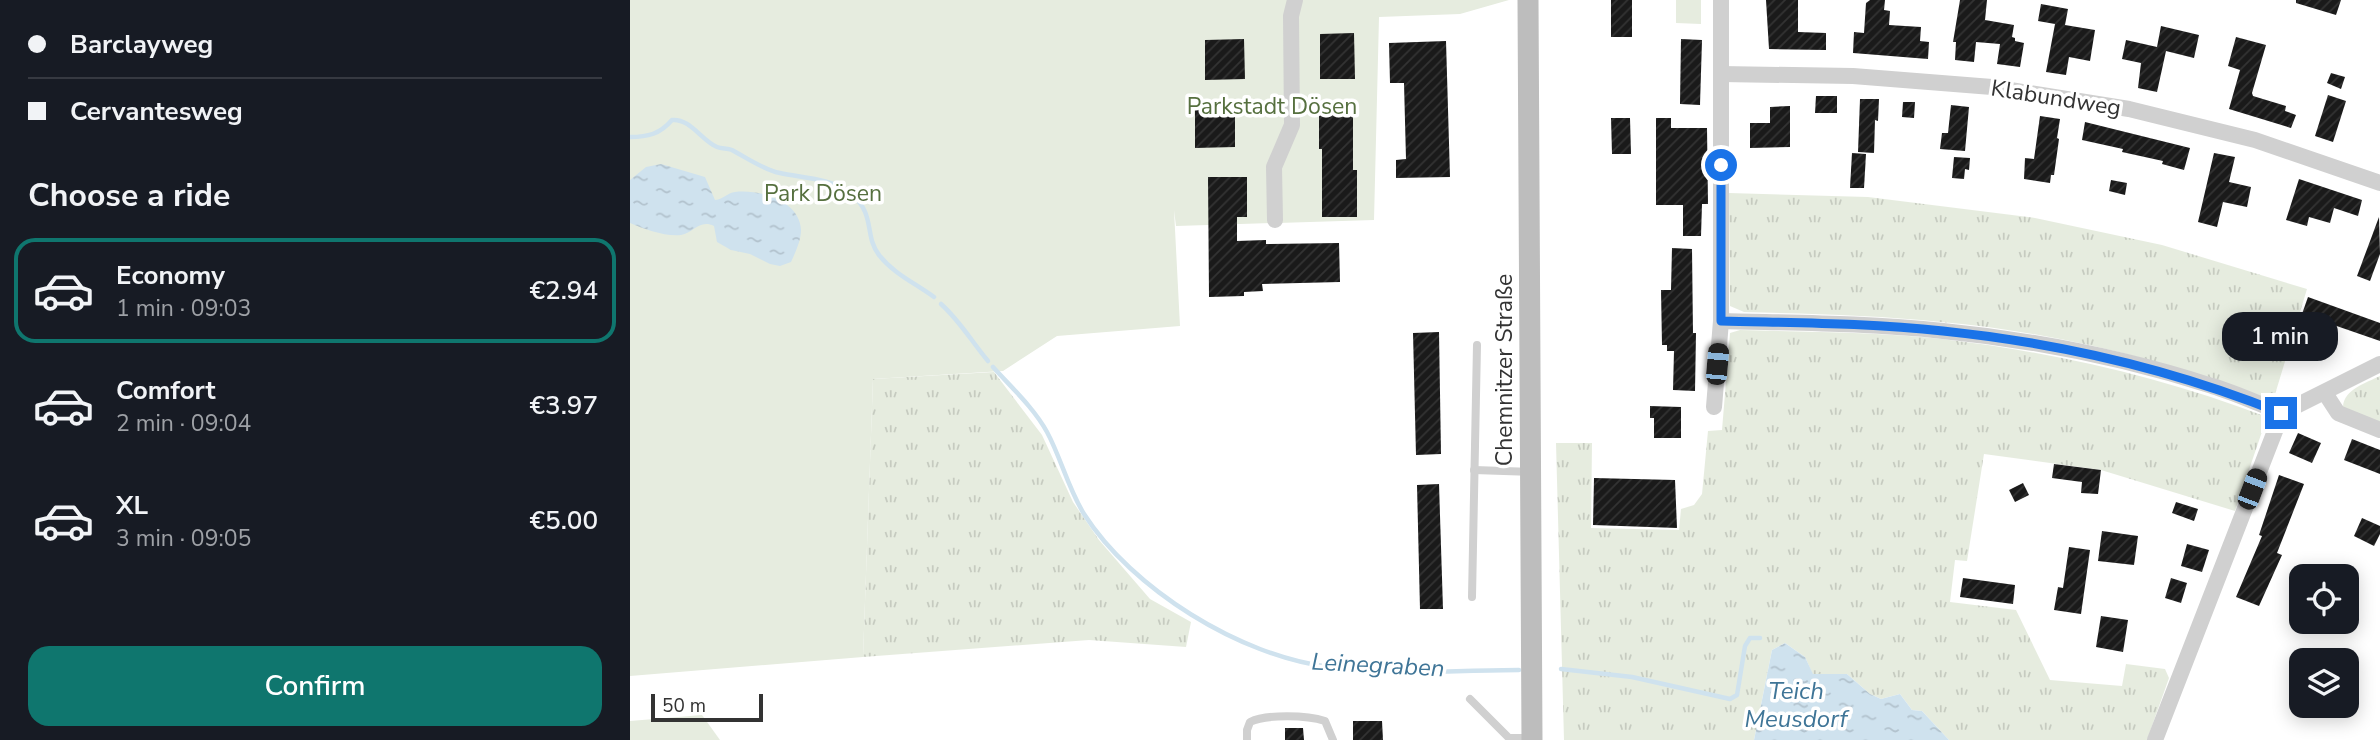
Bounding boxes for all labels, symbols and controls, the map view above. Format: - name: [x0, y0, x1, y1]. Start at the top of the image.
- text: Barclayweg: [70, 27, 213, 62]
- street label: Klabundweg: [1989, 72, 2123, 124]
- park label: Parkstadt Dösen: [1187, 91, 1357, 122]
- text: Cervantesweg: [70, 94, 243, 129]
- route start: [1705, 149, 1737, 181]
- text: Choose a ride: [28, 174, 230, 217]
- park label: Park Dösen: [764, 178, 882, 209]
- text: Economy: [116, 258, 225, 293]
- icon: car: [32, 259, 95, 322]
- text: €2.94: [529, 273, 598, 308]
- street label: Chemnitzer Straße: [1489, 274, 1520, 466]
- text: 1 min · 09:03: [116, 293, 251, 324]
- callout: 1 min: [2223, 312, 2339, 360]
- text: 1 min: [2251, 321, 2309, 352]
- car: [1705, 342, 1730, 386]
- text: Comfort: [116, 373, 216, 408]
- icon: car: [32, 374, 95, 437]
- text: €3.97: [529, 388, 598, 423]
- route end: [2265, 397, 2297, 429]
- text: 2 min · 09:04: [116, 408, 251, 439]
- car: [2235, 466, 2270, 512]
- text: XL: [116, 488, 148, 523]
- icon: car: [32, 489, 95, 552]
- text: €5.00: [529, 503, 598, 538]
- text: 3 min · 09:05: [116, 523, 251, 554]
- map controls: [2289, 564, 2359, 718]
- button: locate: [2289, 564, 2359, 634]
- button: Confirm: [28, 646, 602, 726]
- water label: Leinegraben: [1311, 646, 1445, 684]
- button: layers: [2289, 648, 2359, 718]
- water label: Teich Meusdorf: [1745, 675, 1849, 735]
- scale bar: [651, 691, 763, 723]
- text: 50 m: [662, 693, 706, 719]

